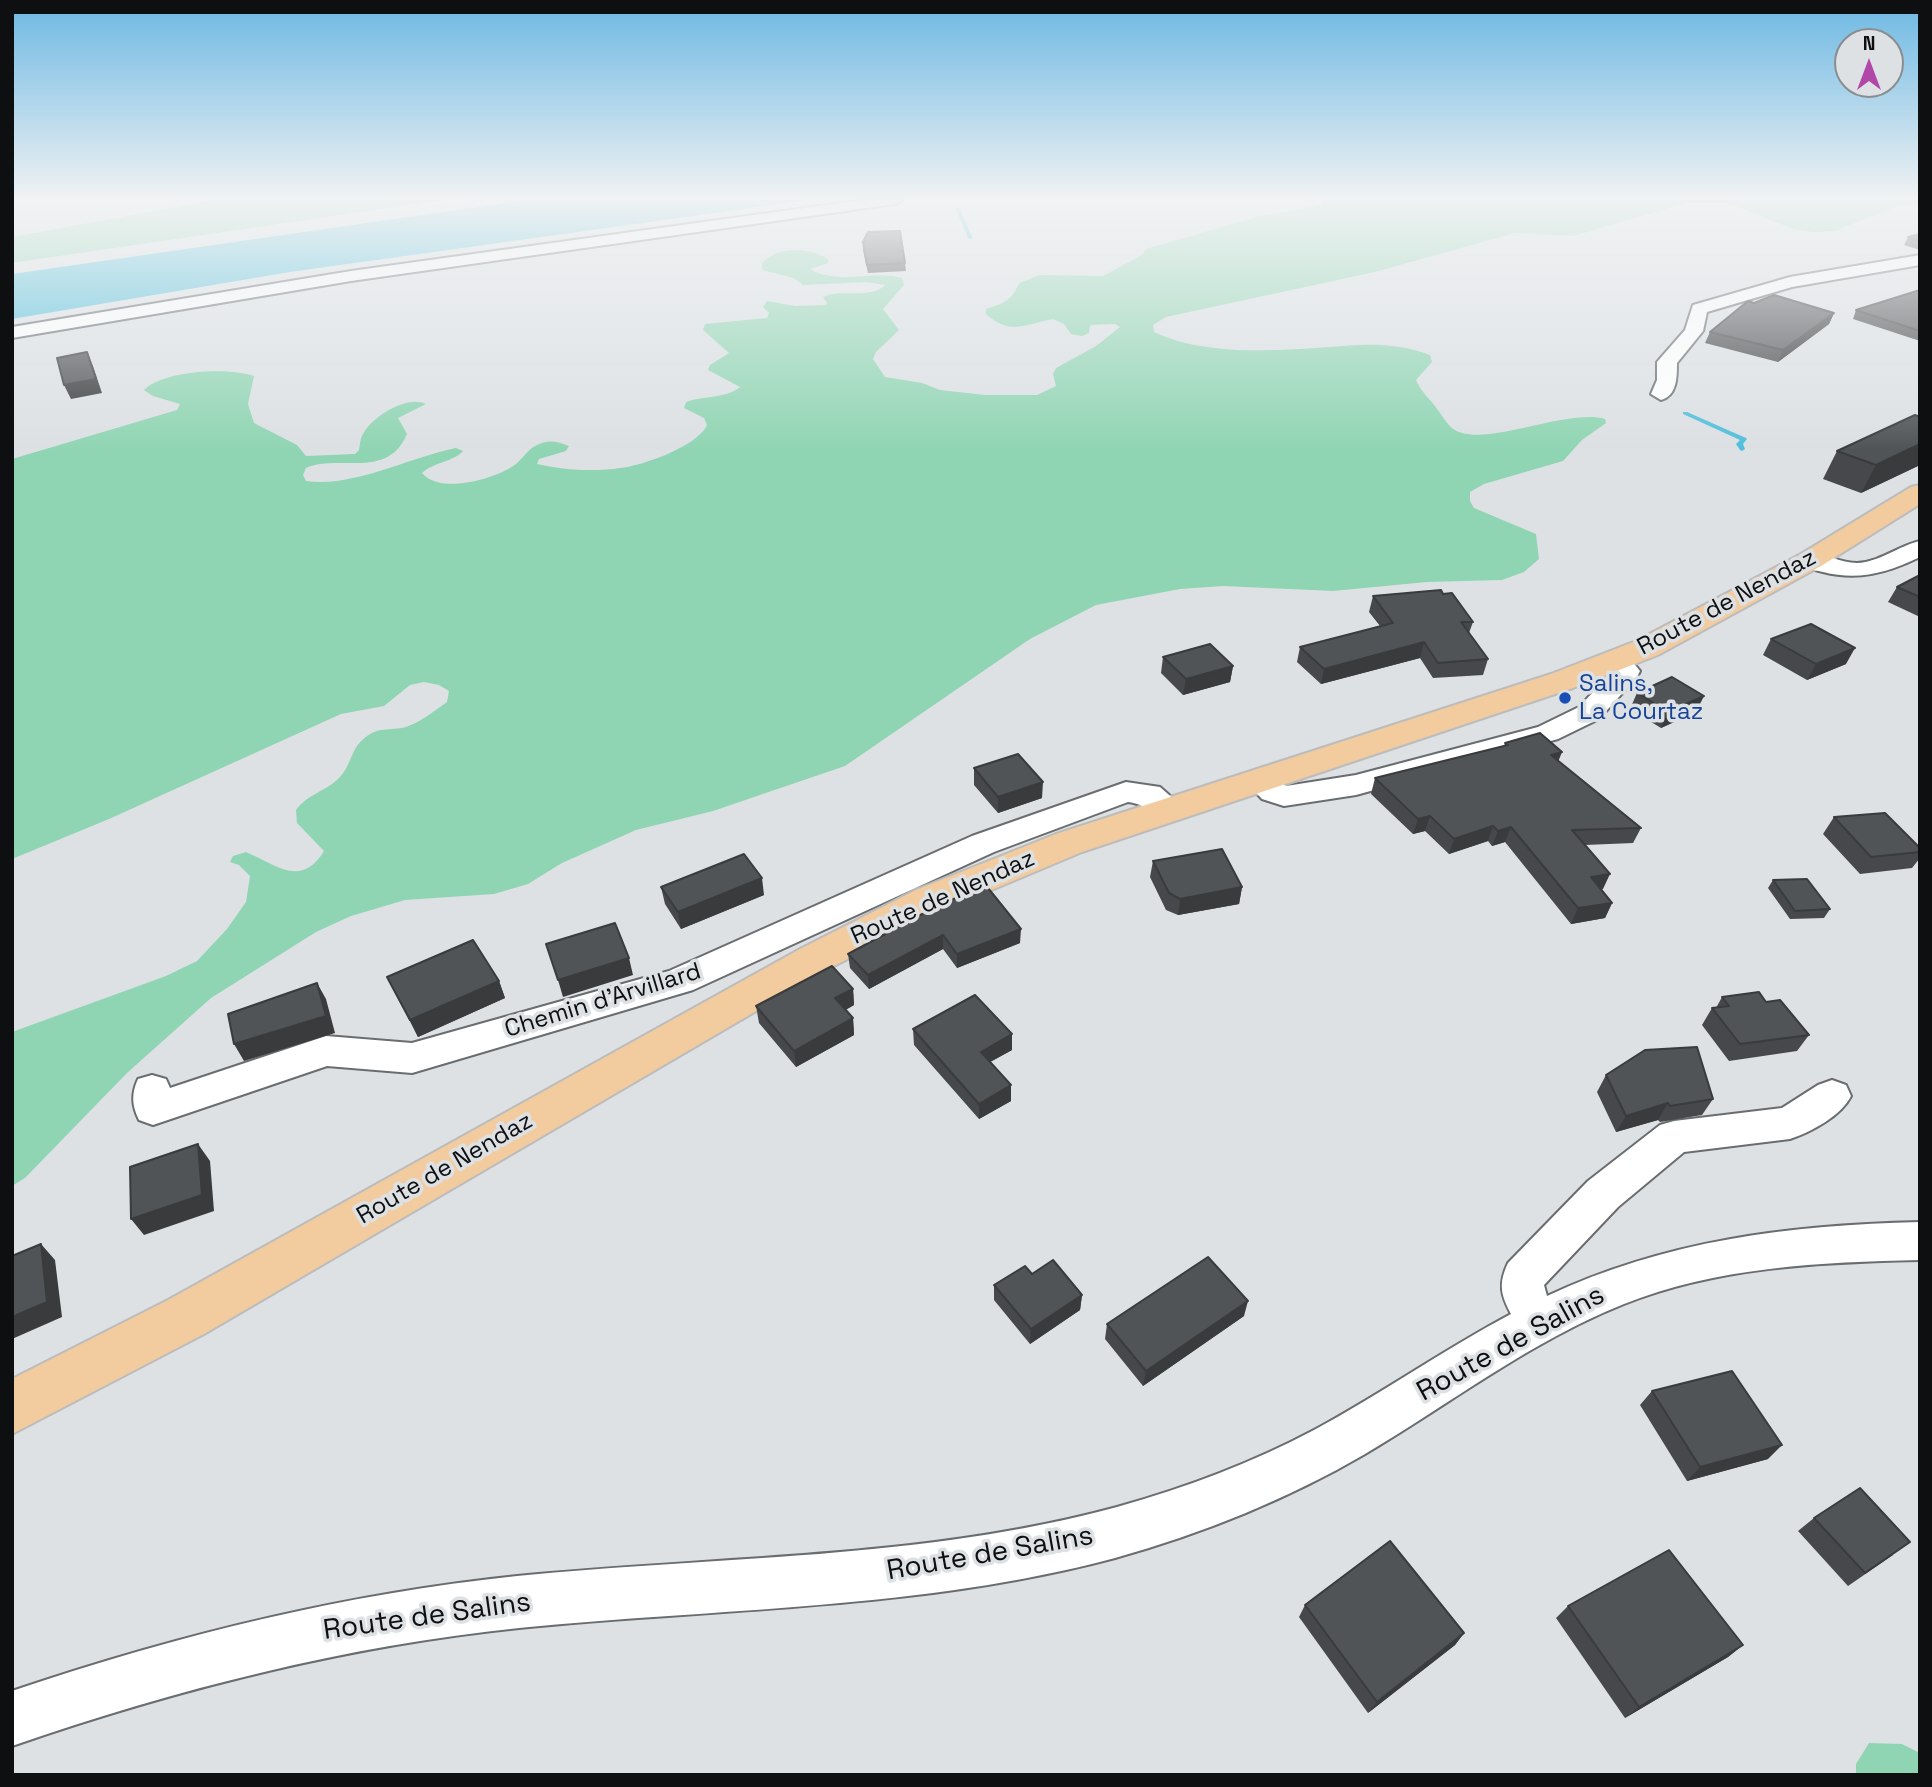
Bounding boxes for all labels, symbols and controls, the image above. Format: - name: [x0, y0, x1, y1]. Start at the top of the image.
- north arrow: [1834, 28, 1904, 98]
- text: N: [1863, 31, 1875, 56]
- street label: Route de Nendaz: [1633, 544, 1821, 662]
- place label: Salins, La Courtaz: [1579, 670, 1703, 726]
- marker: Salins, La Courtaz: [1557, 690, 1573, 706]
- street label: Route de Nendaz: [847, 845, 1039, 951]
- street label: Chemin d'Arvillard: [501, 957, 705, 1045]
- street label: Route de Nendaz: [352, 1107, 538, 1231]
- street label: Route de Salins: [1411, 1279, 1611, 1409]
- street label: Route de Salins: [884, 1519, 1096, 1589]
- street label: Route de Salins: [321, 1586, 533, 1648]

